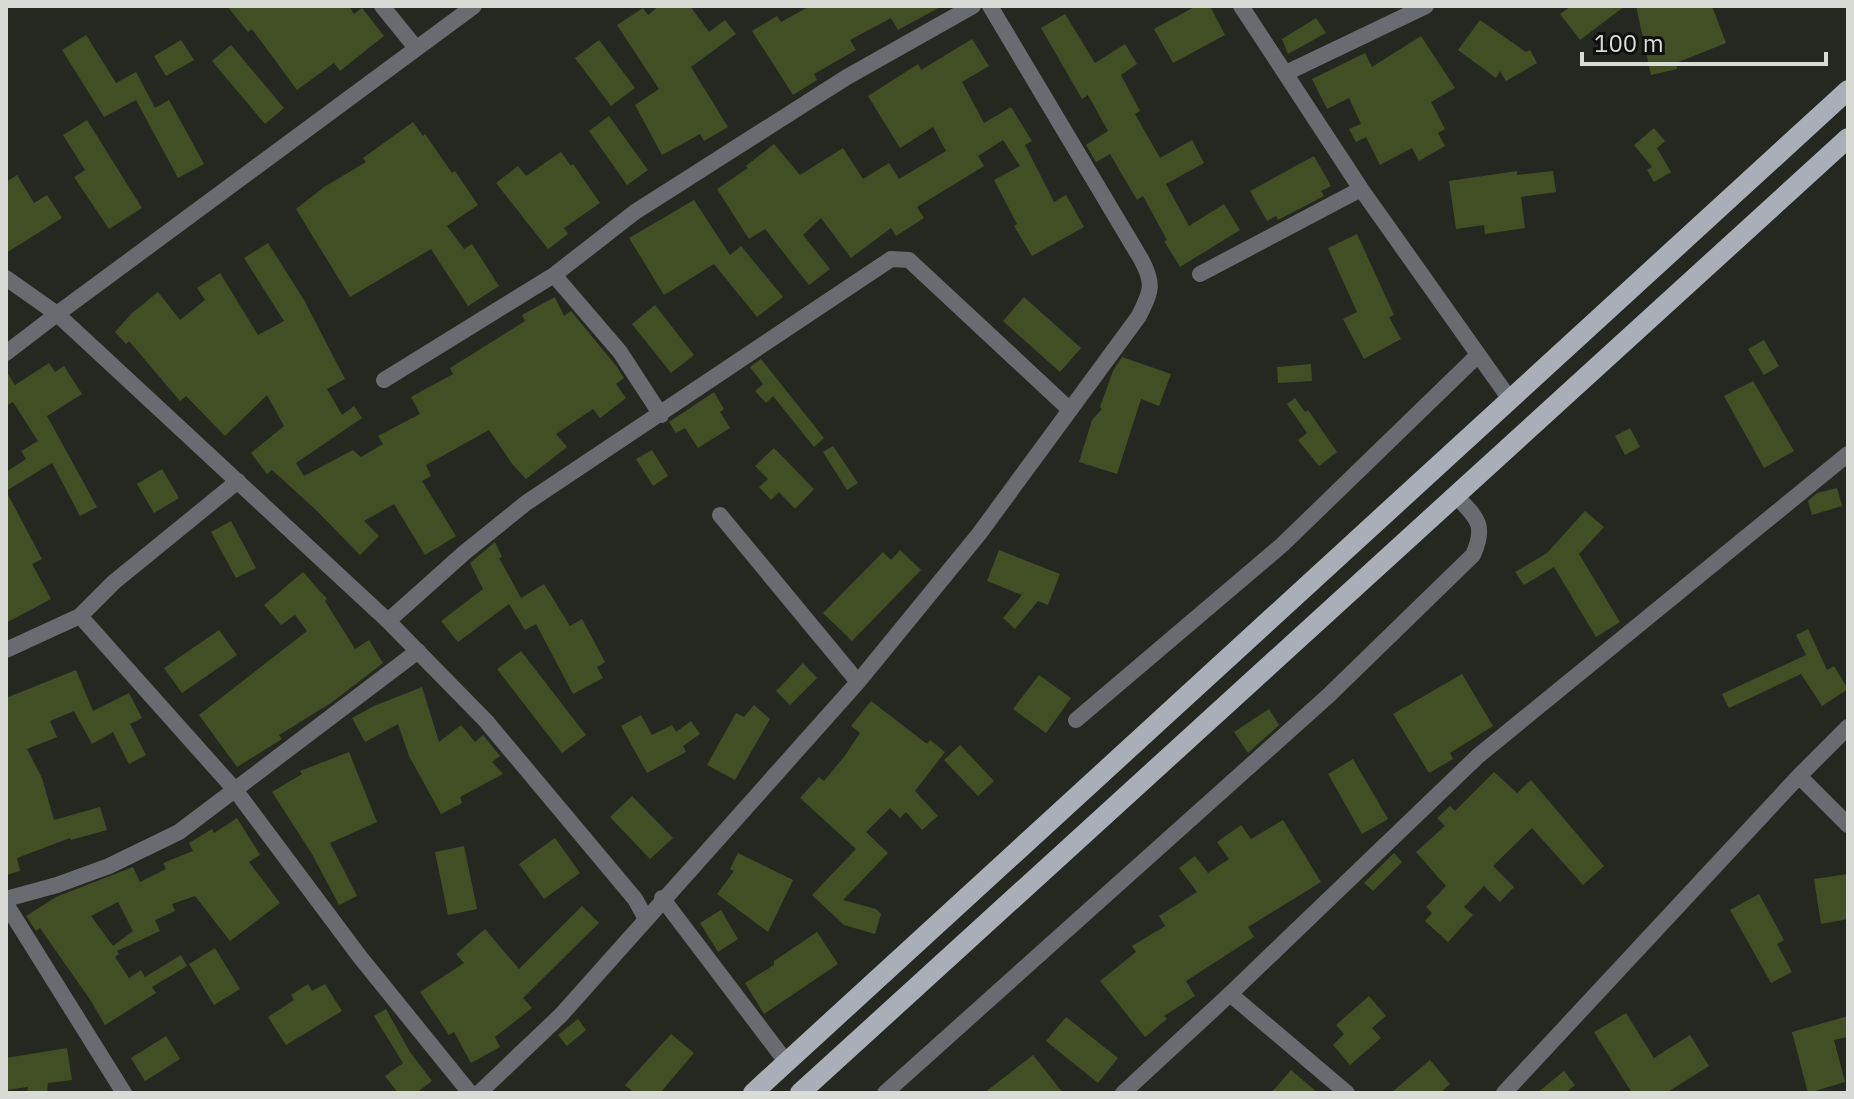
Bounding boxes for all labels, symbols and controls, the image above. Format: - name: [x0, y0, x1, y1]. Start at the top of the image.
- scale bar: [1582, 16, 1826, 66]
- text: 100 m: [1594, 27, 1664, 59]

